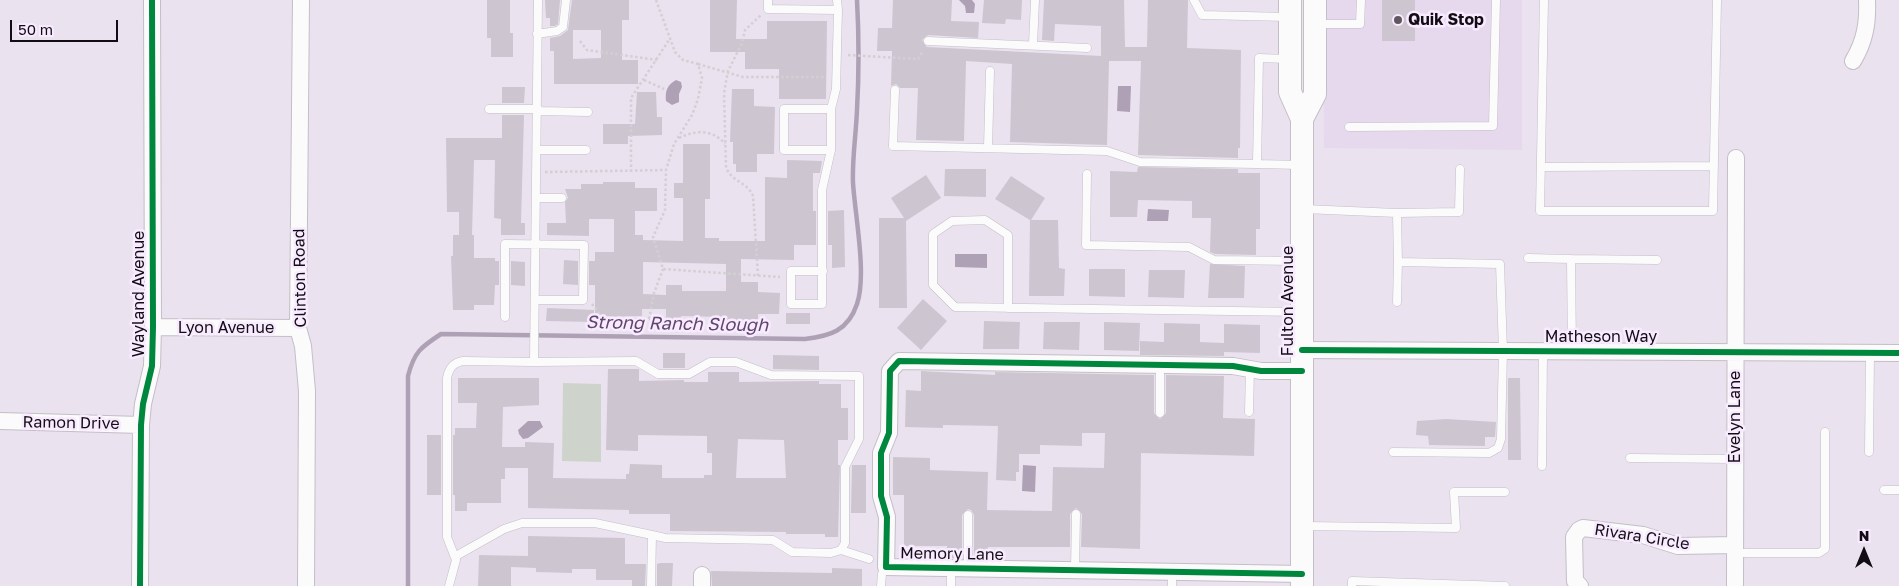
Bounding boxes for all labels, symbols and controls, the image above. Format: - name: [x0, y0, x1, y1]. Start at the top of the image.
- scale bar: [12, 10, 120, 42]
- place label: Quik Stop: [1408, 10, 1484, 30]
- marker: Quik Stop: [1392, 14, 1404, 26]
- text: 50 m: [18, 20, 53, 38]
- street label: Clinton Road: [290, 228, 310, 328]
- street label: Wayland Avenue: [129, 231, 149, 357]
- street label: Fulton Avenue: [1278, 246, 1298, 356]
- water label: Strong Ranch Slough: [586, 312, 768, 336]
- street label: Lyon Avenue: [178, 318, 274, 338]
- street label: Matheson Way: [1545, 327, 1657, 347]
- street label: Evelyn Lane: [1725, 371, 1745, 463]
- street label: Ramon Drive: [22, 413, 120, 433]
- street label: Rivara Circle: [1593, 520, 1691, 554]
- north arrow: [1839, 526, 1889, 576]
- text: N: [1859, 527, 1869, 544]
- street label: Memory Lane: [900, 543, 1004, 565]

